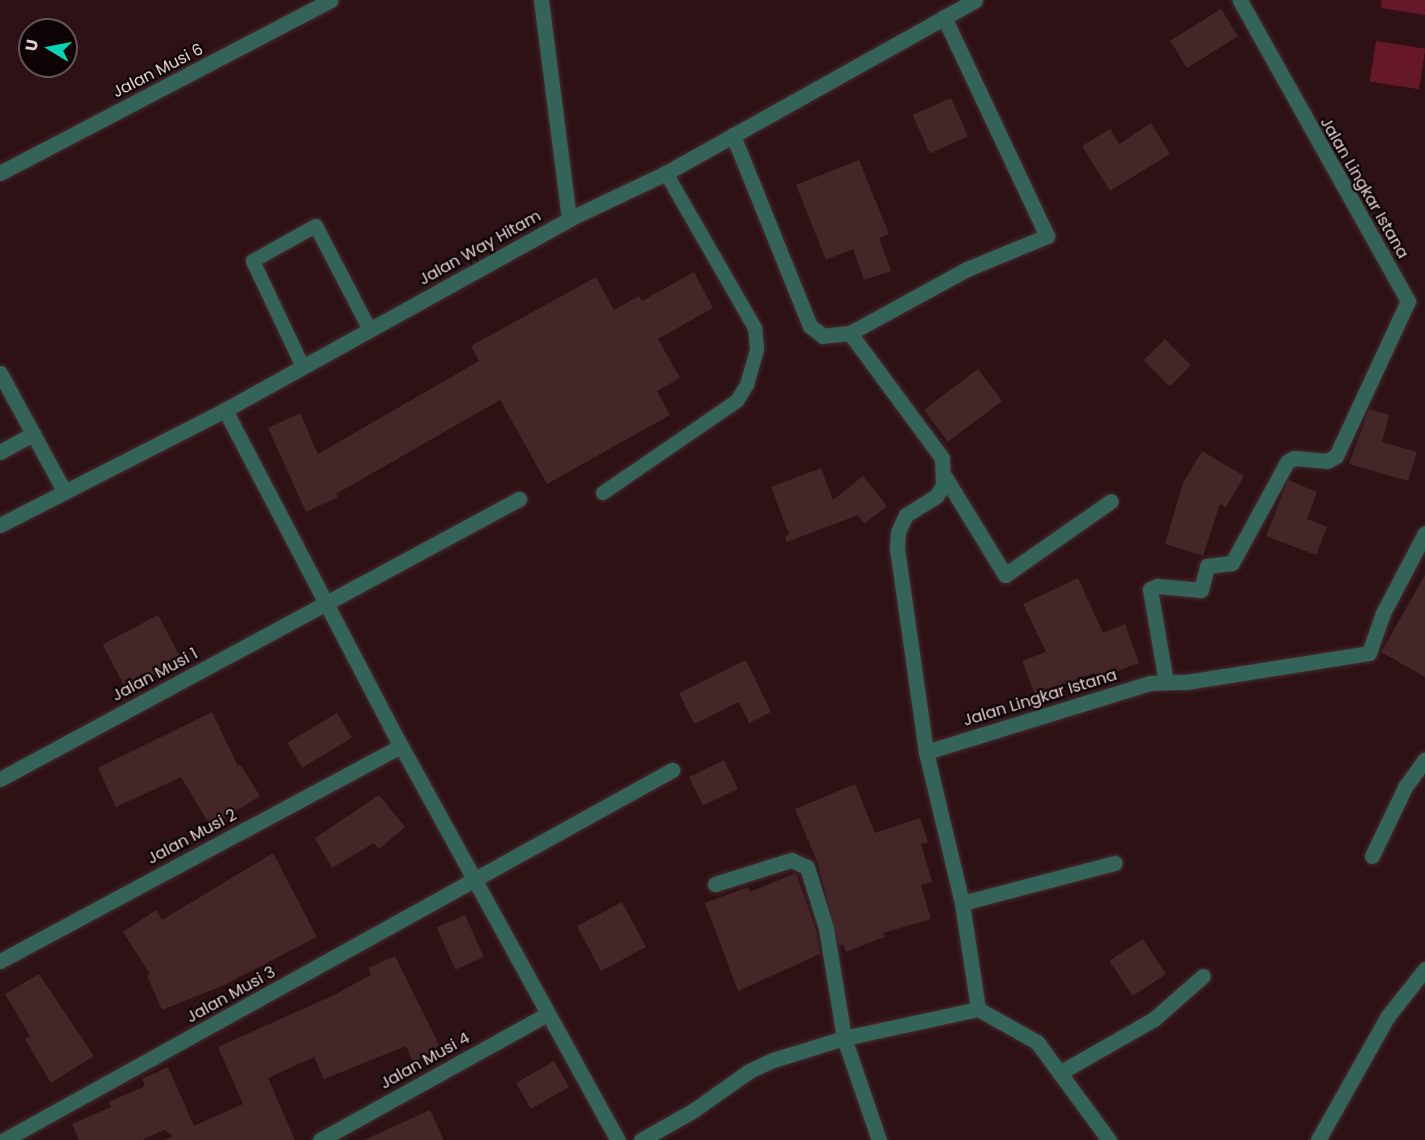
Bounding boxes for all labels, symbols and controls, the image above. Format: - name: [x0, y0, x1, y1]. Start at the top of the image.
- north arrow: [18, 18, 78, 78]
- text: U: [19, 38, 44, 53]
- street label: Jalan Musi 6: [109, 40, 207, 102]
- street label: Jalan Lingkar Istana: [1316, 114, 1412, 262]
- street label: Jalan Way Hitam: [416, 207, 544, 289]
- street label: Jalan Musi 1: [109, 644, 201, 706]
- street label: Jalan Lingkar Istana: [961, 665, 1119, 731]
- street label: Jalan Musi 2: [144, 805, 240, 869]
- street label: Jalan Musi 3: [183, 963, 279, 1027]
- street label: Jalan Musi 4: [377, 1029, 473, 1093]

